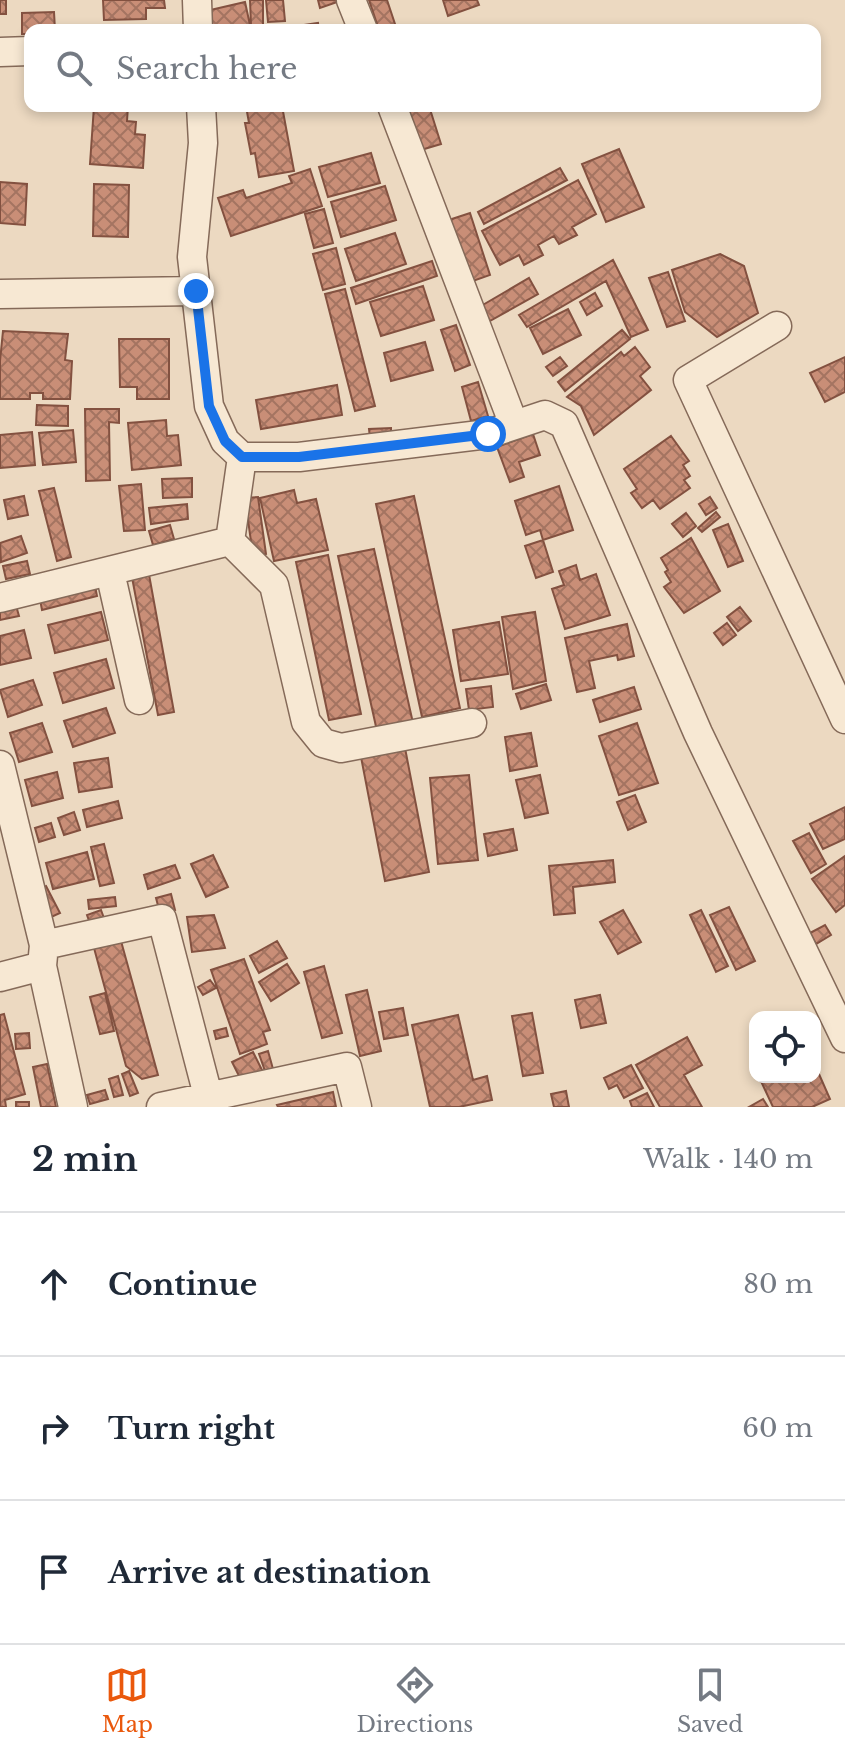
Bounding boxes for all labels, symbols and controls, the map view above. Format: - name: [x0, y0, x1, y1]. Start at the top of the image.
- search box: [24, 24, 821, 112]
- icon: search: [52, 46, 96, 90]
- text: Search here: [116, 50, 297, 87]
- route end: [178, 273, 214, 309]
- route start: [470, 416, 506, 452]
- map controls: [749, 1011, 821, 1083]
- button: locate: [749, 1011, 821, 1083]
- text: 2 min: [32, 1138, 138, 1180]
- text: Walk · 140 m: [643, 1143, 813, 1175]
- icon: ahead: [32, 1262, 76, 1306]
- text: Continue: [108, 1266, 257, 1303]
- text: 80 m: [743, 1268, 813, 1300]
- icon: right: [32, 1406, 76, 1450]
- text: Turn right: [108, 1410, 275, 1447]
- text: 60 m: [742, 1412, 813, 1444]
- icon: arrive: [32, 1550, 76, 1594]
- text: Arrive at destination: [108, 1554, 431, 1591]
- tab: Map: [102, 1663, 153, 1738]
- tab: Directions: [356, 1663, 473, 1738]
- tab: Saved: [677, 1663, 743, 1738]

